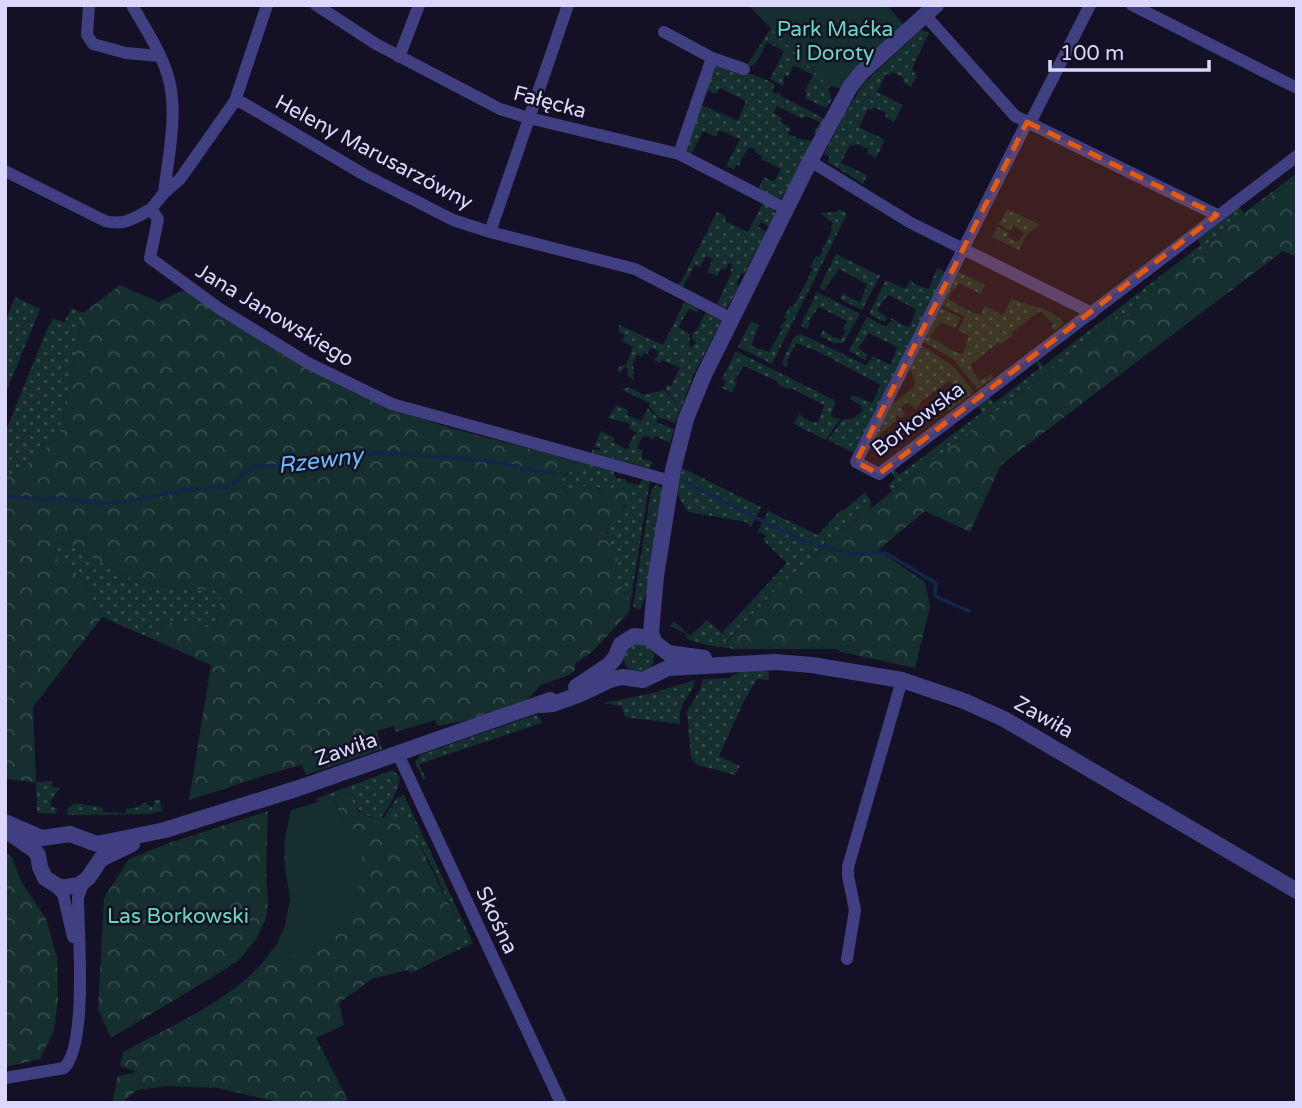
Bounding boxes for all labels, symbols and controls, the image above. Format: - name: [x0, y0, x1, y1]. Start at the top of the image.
- park label: Park Maćka i Doroty: [777, 17, 893, 66]
- scale bar: [1050, 28, 1209, 72]
- text: 100 m: [1060, 41, 1124, 66]
- street label: Fałęcka: [511, 81, 589, 124]
- street label: Heleny Marusarzówny: [271, 90, 477, 215]
- street label: Jana Janowskiego: [191, 258, 358, 372]
- street label: Borkowska: [867, 377, 969, 462]
- water label: Rzewny: [276, 442, 367, 480]
- street label: Zawiła: [1010, 691, 1078, 744]
- street label: Zawiła: [312, 727, 381, 772]
- street label: Skośna: [470, 883, 523, 958]
- park label: Las Borkowski: [107, 904, 249, 929]

